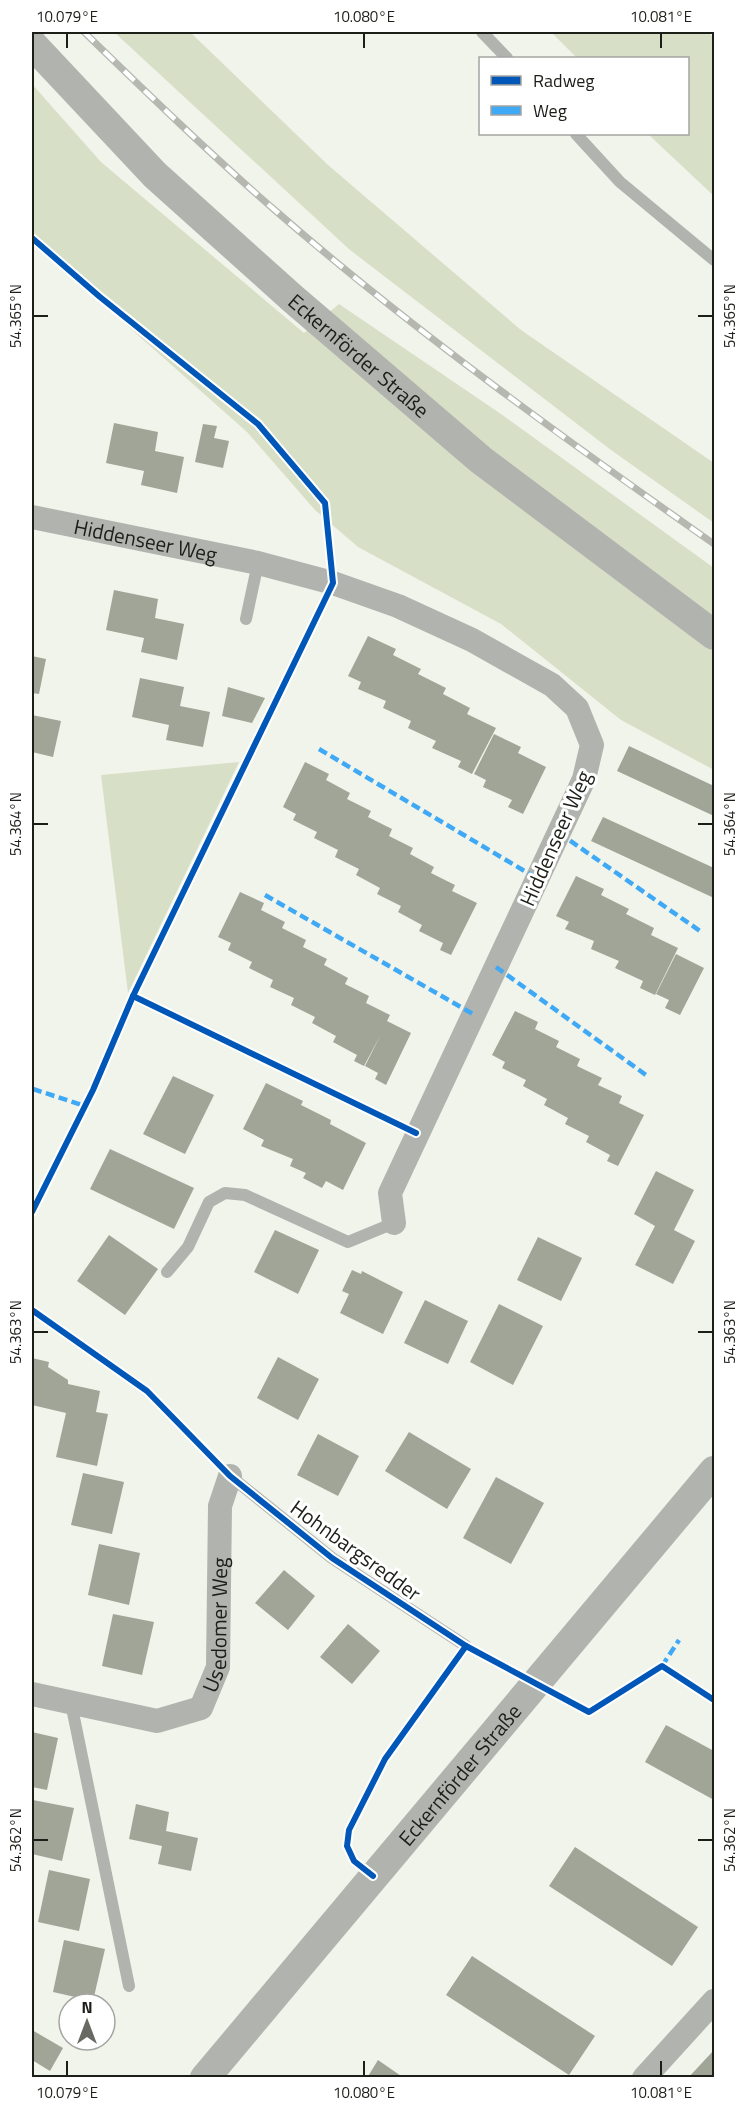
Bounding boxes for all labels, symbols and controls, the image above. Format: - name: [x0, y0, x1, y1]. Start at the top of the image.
- text: 10.079°E: [36, 5, 98, 28]
- text: 10.080°E: [333, 5, 395, 28]
- text: 10.081°E: [630, 5, 692, 28]
- legend: [479, 57, 689, 135]
- text: Radweg: [533, 67, 595, 94]
- text: Weg: [533, 97, 567, 124]
- text: 54.365°N: [4, 284, 27, 348]
- text: 54.365°N: [718, 284, 741, 348]
- street label: Eckernförder Straße: [281, 286, 437, 425]
- street label: Hiddenseer Weg: [71, 510, 220, 570]
- street label: Hiddenseer Weg: [511, 765, 599, 911]
- text: 54.364°N: [4, 792, 27, 856]
- text: 54.364°N: [718, 792, 741, 856]
- text: 54.363°N: [4, 1300, 27, 1364]
- text: 54.363°N: [718, 1300, 741, 1364]
- street label: Hohnbargsredder: [284, 1492, 428, 1608]
- street label: Usedomer Weg: [193, 1557, 235, 1697]
- street label: Eckernförder Straße: [390, 1696, 529, 1853]
- text: 54.362°N: [4, 1808, 27, 1872]
- text: 54.362°N: [718, 1808, 741, 1872]
- north arrow: [57, 1992, 117, 2052]
- text: N: [81, 1995, 93, 2019]
- text: 10.079°E: [36, 2081, 98, 2104]
- text: 10.080°E: [333, 2081, 395, 2104]
- text: 10.081°E: [630, 2081, 692, 2104]

